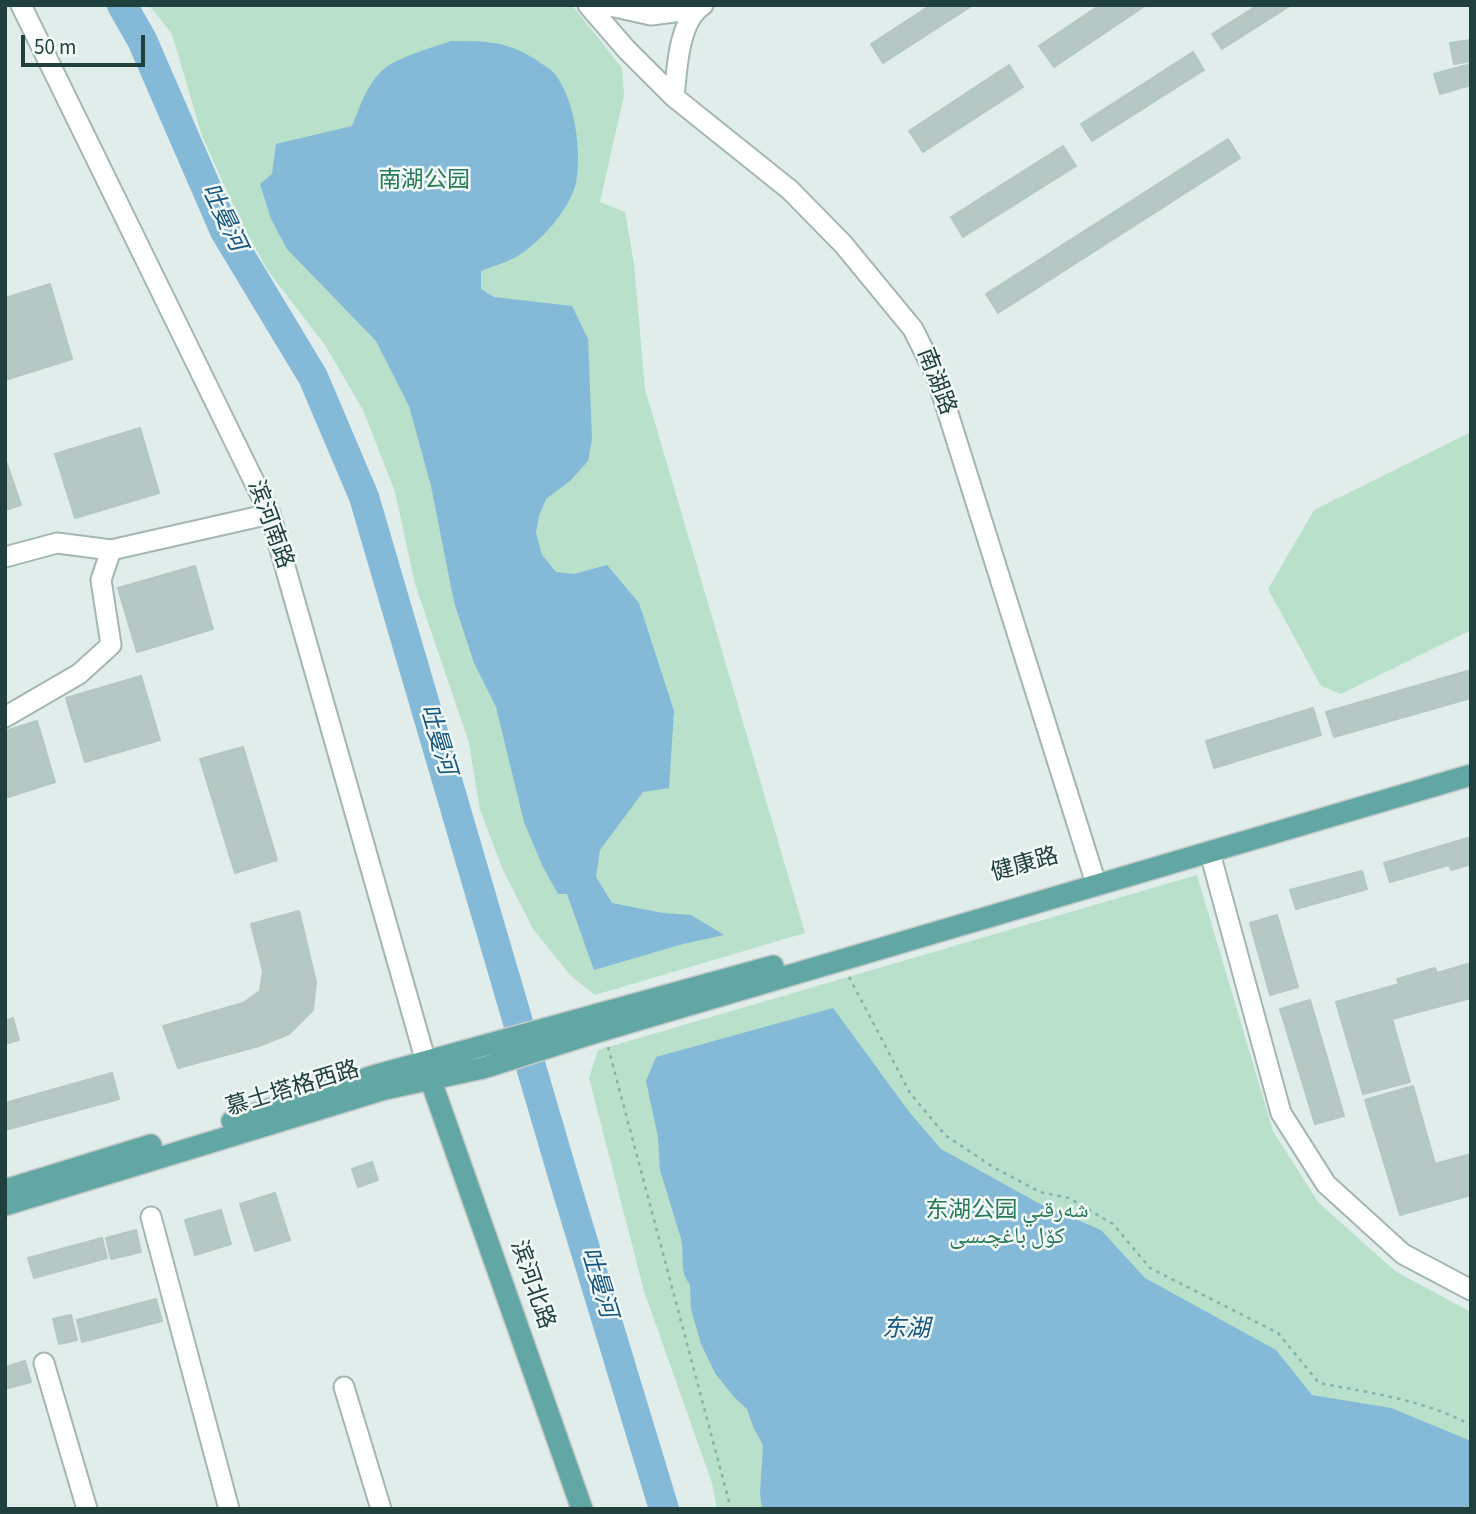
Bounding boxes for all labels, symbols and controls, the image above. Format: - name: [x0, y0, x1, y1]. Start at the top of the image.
- scale bar: [24, 21, 149, 65]
- text: 50 m: [34, 32, 76, 62]
- park label: 南湖公园: [378, 168, 470, 196]
- water label: 吐曼河: [193, 179, 251, 257]
- street label: 南湖路: [910, 345, 960, 419]
- street label: 滨河南路: [240, 477, 298, 573]
- water label: 吐曼河: [412, 701, 460, 779]
- street label: 健康路: [988, 843, 1062, 889]
- street label: 慕士塔格西路: [223, 1057, 363, 1123]
- park label: 东湖公园 شەرقىي كۆل باغچىسى: [925, 1198, 1089, 1252]
- street label: 滨河北路: [503, 1237, 559, 1333]
- water label: 吐曼河: [573, 1244, 621, 1322]
- water label: 东湖: [882, 1317, 930, 1345]

